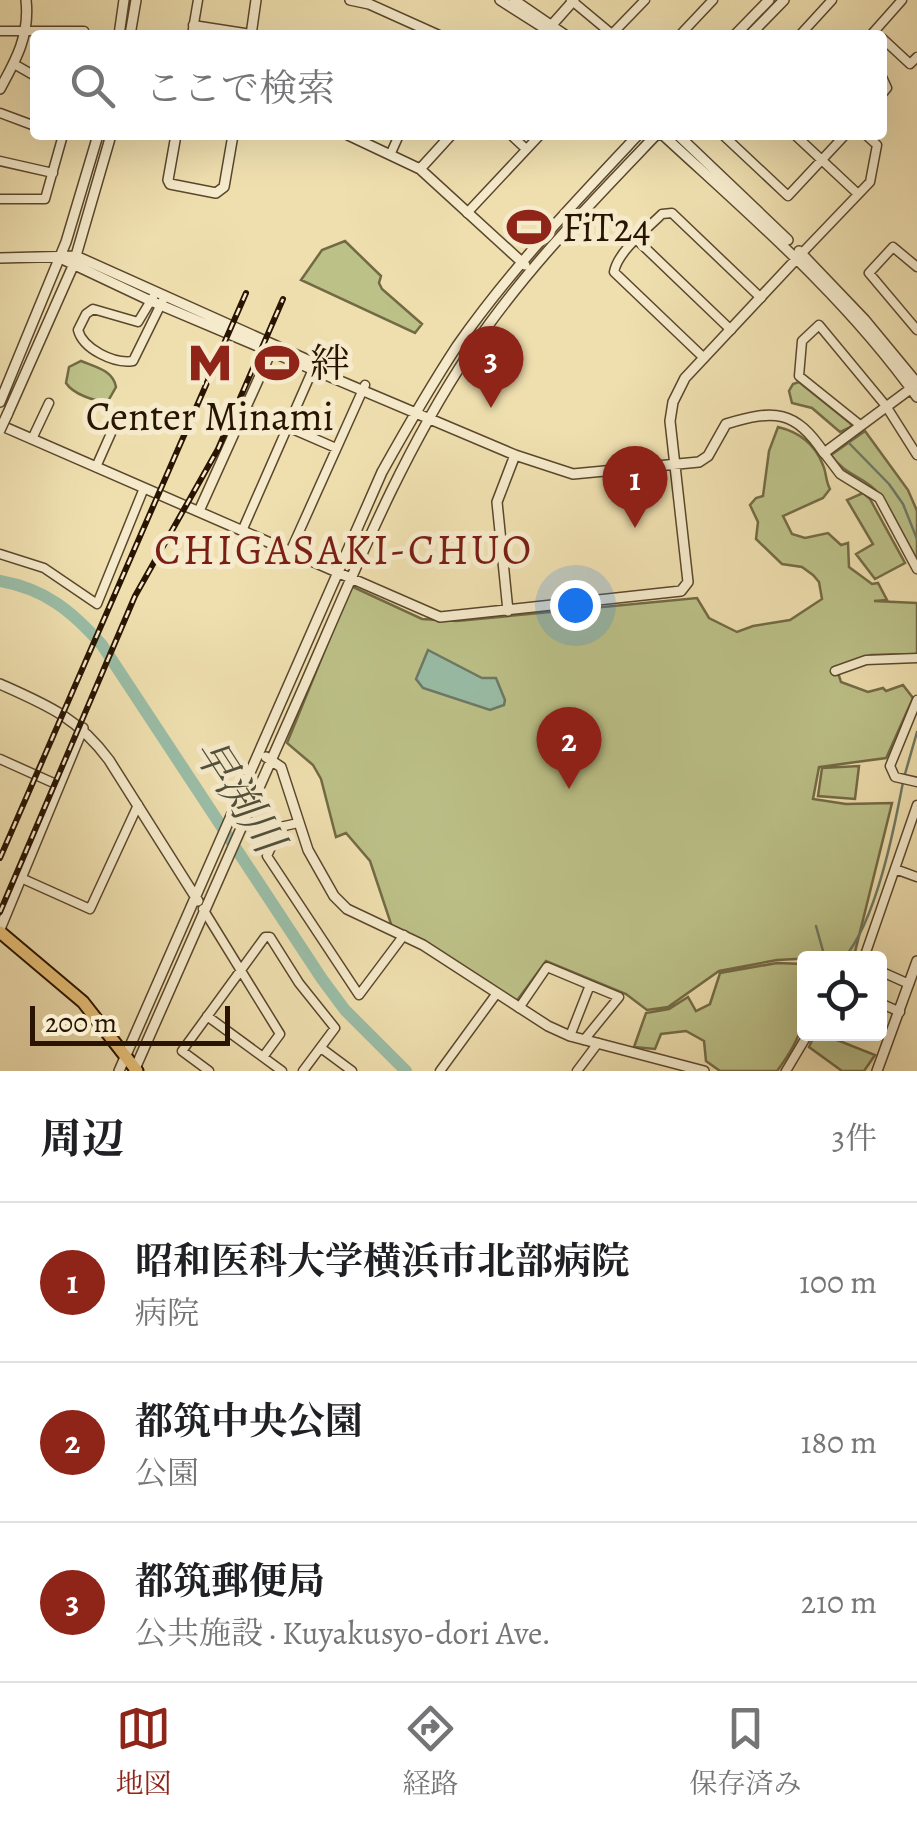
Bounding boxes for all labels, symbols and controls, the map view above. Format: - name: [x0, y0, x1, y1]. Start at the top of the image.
- search box: [30, 30, 887, 140]
- icon: search: [65, 58, 120, 113]
- text: ここで検索: [145, 62, 335, 114]
- place label: FiT24: [562, 200, 651, 255]
- sports icon: FiT24: [505, 203, 553, 251]
- pin: 3: [458, 326, 524, 408]
- place label: 絆: [310, 336, 350, 391]
- metro station icon: Center Minami: [186, 339, 234, 387]
- sports icon: 絆: [253, 339, 301, 387]
- place label: Center Minami: [86, 389, 334, 444]
- pin: 1: [602, 446, 668, 528]
- district label: CHIGASAKI-CHUO: [154, 521, 534, 578]
- your location: [550, 580, 601, 631]
- pin: 2: [536, 706, 602, 789]
- water label: 早渕川: [181, 727, 299, 867]
- map controls: [797, 951, 887, 1041]
- button: locate: [797, 951, 887, 1041]
- scale bar: [30, 1001, 230, 1046]
- text: 200 m: [45, 1004, 117, 1042]
- text: 周辺: [40, 1110, 124, 1167]
- text: 3件: [832, 1116, 877, 1160]
- text: 昭和医科大学横浜市北部病院: [135, 1235, 629, 1287]
- text: 1: [67, 1260, 78, 1304]
- text: 100 m: [799, 1260, 877, 1304]
- text: 病院: [135, 1291, 199, 1335]
- text: 都筑中央公園: [135, 1395, 363, 1447]
- text: 2: [65, 1420, 80, 1464]
- text: 180 m: [801, 1420, 877, 1464]
- text: 公園: [135, 1451, 199, 1495]
- text: 都筑郵便局: [135, 1555, 325, 1607]
- text: 3: [66, 1580, 79, 1624]
- text: 210 m: [801, 1580, 877, 1624]
- text: 公共施設 · Kuyakusyo-dori Ave.: [135, 1611, 551, 1655]
- tab: 地図: [115, 1701, 172, 1803]
- tab: 経路: [402, 1701, 459, 1803]
- tab: 保存済み: [689, 1701, 802, 1803]

